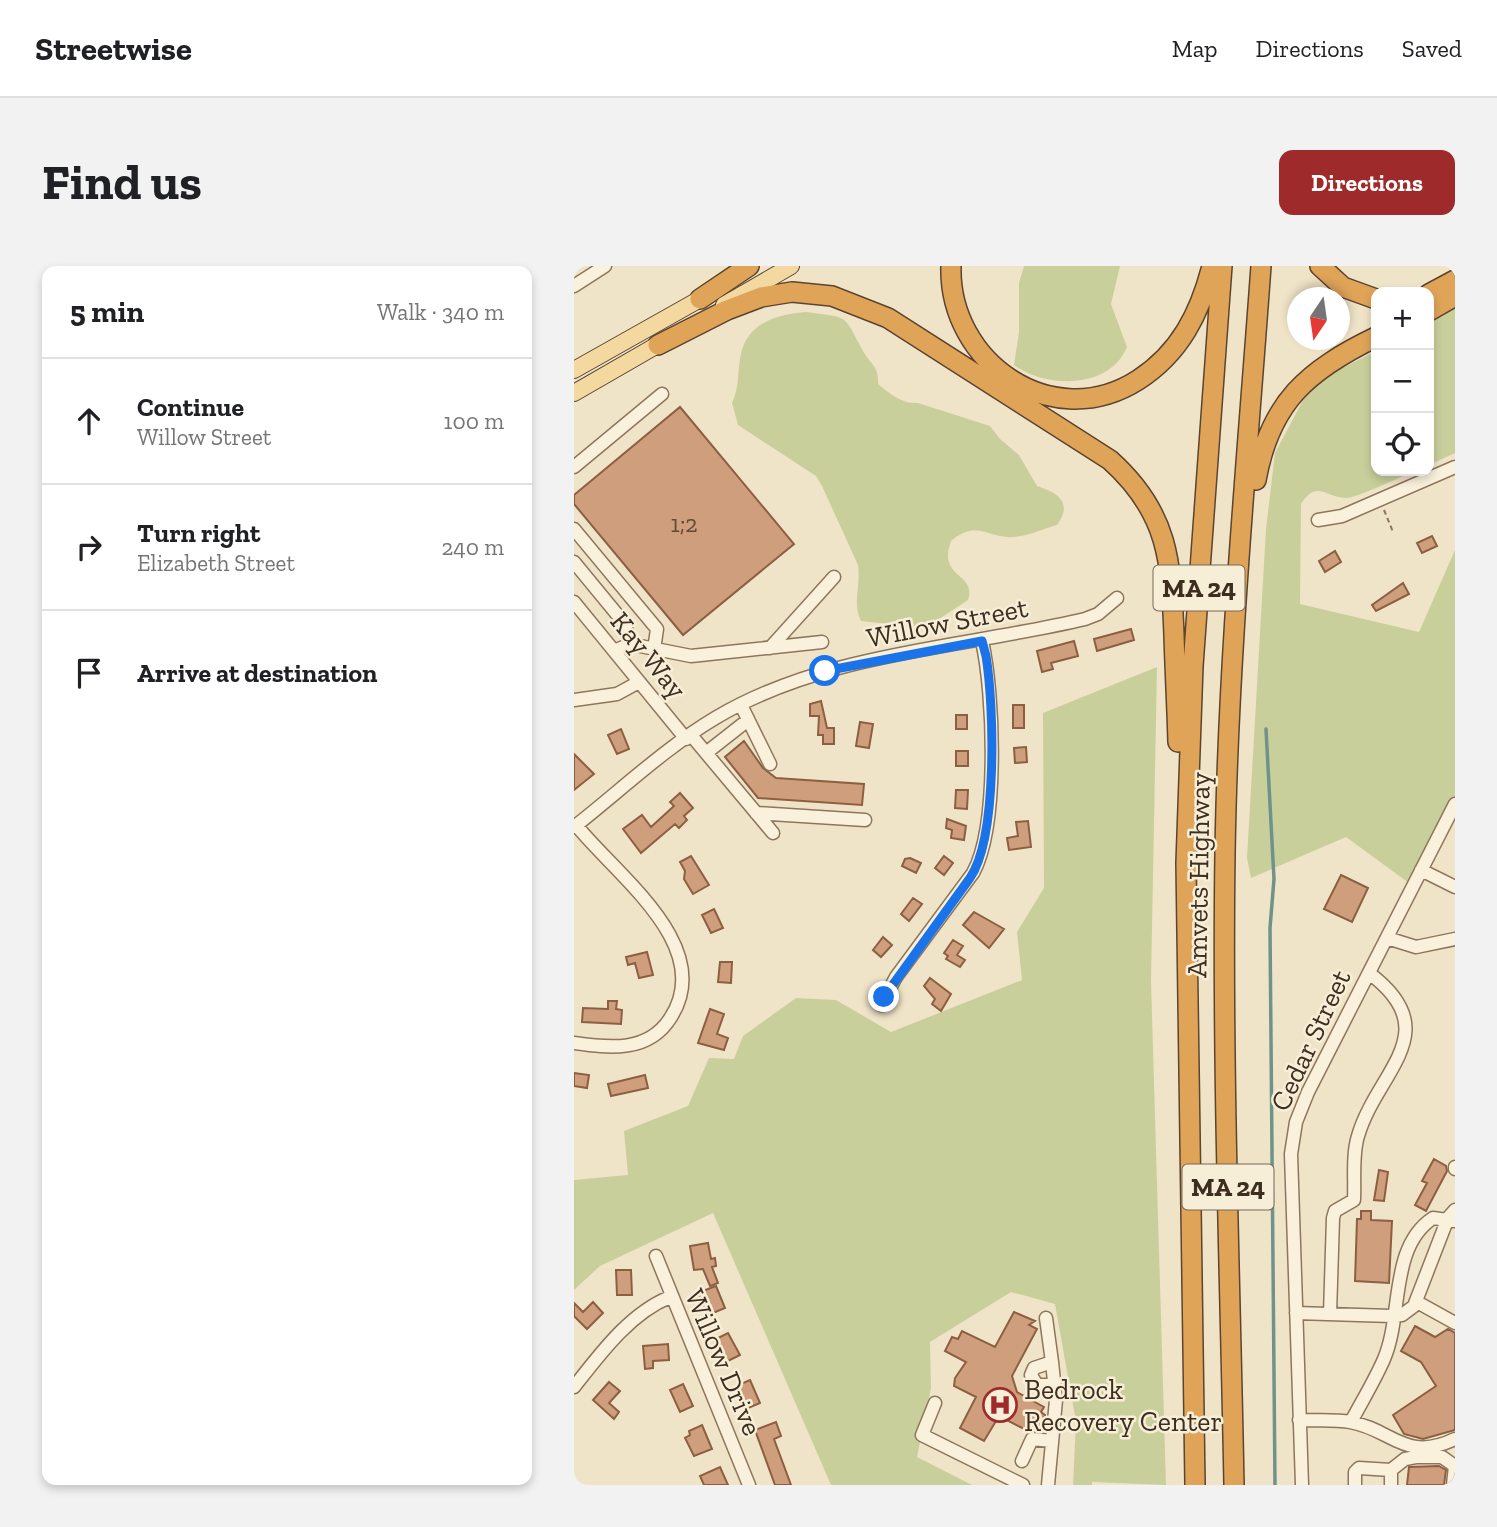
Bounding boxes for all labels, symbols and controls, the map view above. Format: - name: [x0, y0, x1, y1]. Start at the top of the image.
- text: Streetwise: [35, 29, 192, 68]
- text: Map: [1172, 34, 1218, 63]
- text: Directions: [1256, 34, 1364, 63]
- text: Saved: [1402, 34, 1462, 63]
- button: Directions: [1279, 150, 1455, 215]
- text: Find us: [42, 153, 202, 212]
- north arrow: [1287, 287, 1350, 350]
- map controls: [1371, 287, 1434, 476]
- button: +: [1371, 287, 1434, 350]
- text: 5 min: [70, 294, 144, 330]
- text: Walk · 340 m: [377, 298, 504, 326]
- button: −: [1371, 350, 1434, 413]
- text: Continue: [137, 391, 244, 423]
- icon: ahead: [70, 402, 108, 440]
- text: 100 m: [444, 407, 504, 435]
- button: locate: [1371, 413, 1434, 476]
- text: Willow Street: [137, 423, 271, 451]
- house number: 1;2: [670, 509, 698, 538]
- text: Turn right: [137, 517, 260, 549]
- icon: right: [70, 528, 108, 566]
- text: 240 m: [441, 533, 504, 561]
- text: Elizabeth Street: [137, 549, 295, 577]
- road number: MA 24: [1154, 566, 1244, 610]
- street label: Willow Street: [864, 591, 1031, 654]
- street label: Kay Way: [604, 605, 694, 706]
- icon: arrive: [70, 654, 108, 692]
- route start: [809, 655, 840, 686]
- text: Arrive at destination: [137, 657, 377, 689]
- street label: Amvets Highway: [1180, 771, 1217, 978]
- street label: Cedar Street: [1263, 964, 1358, 1116]
- route end: [868, 981, 899, 1012]
- road number: MA 24: [1182, 1164, 1274, 1210]
- street label: Willow Drive: [678, 1284, 769, 1440]
- place label: Bedrock Recovery Center: [1024, 1373, 1222, 1438]
- hospital icon: Bedrock Recovery Center: [981, 1386, 1019, 1424]

